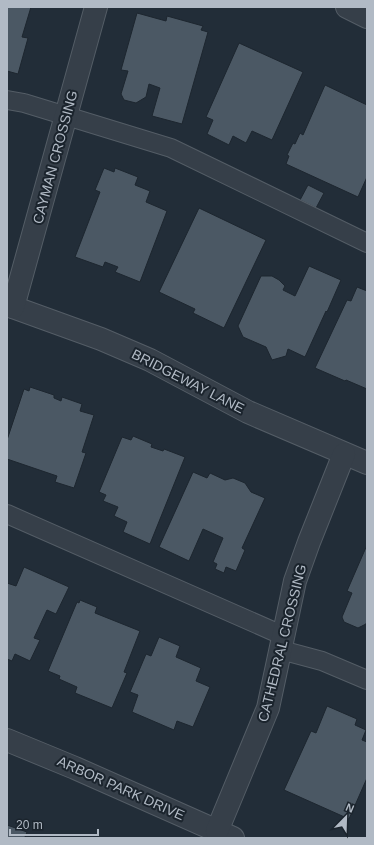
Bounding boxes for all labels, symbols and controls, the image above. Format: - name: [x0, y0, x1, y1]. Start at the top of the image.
- street label: CAYMAN CROSSING: [29, 89, 81, 225]
- street label: BRIDGEWAY LANE: [129, 346, 247, 416]
- street label: CATHEDRAL CROSSING: [255, 563, 309, 723]
- street label: ARBOR PARK DRIVE: [55, 753, 187, 823]
- north arrow: [326, 797, 366, 837]
- text: N: [344, 801, 356, 815]
- scale bar: [10, 811, 98, 837]
- text: 20 m: [16, 818, 43, 832]

